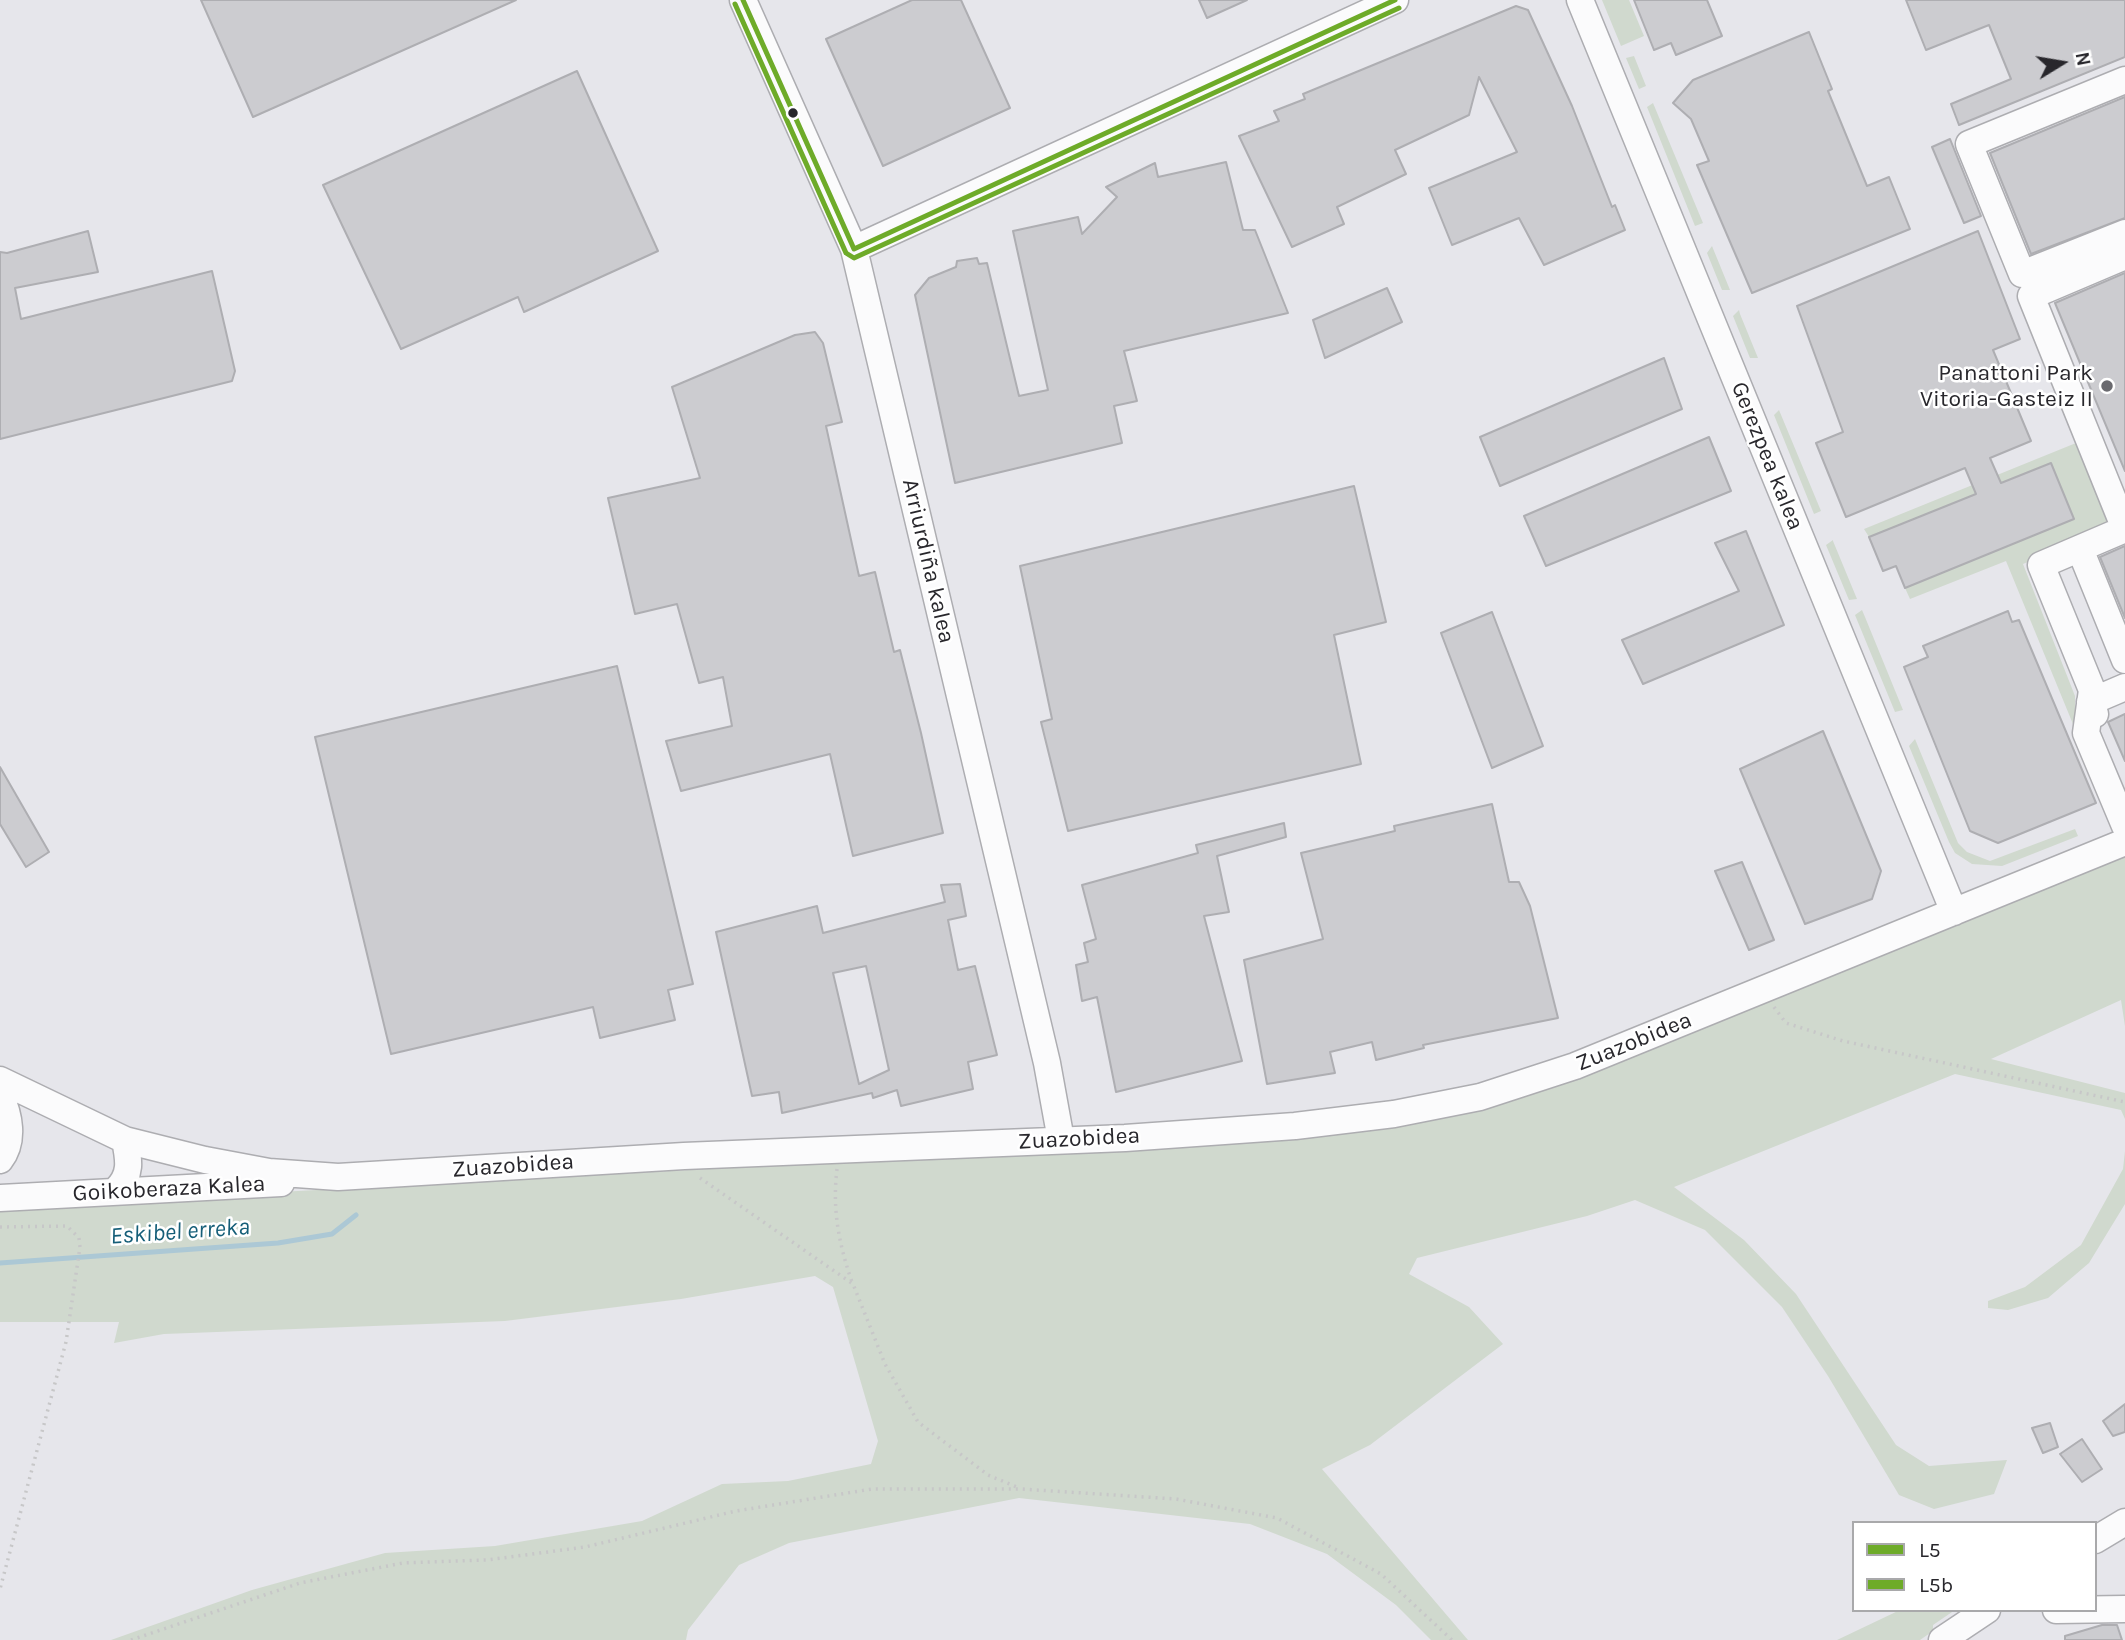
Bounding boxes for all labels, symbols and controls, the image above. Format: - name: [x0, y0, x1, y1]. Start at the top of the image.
- north arrow: [2027, 28, 2097, 98]
- text: N: [2071, 50, 2095, 68]
- unlabelled marker: [786, 106, 800, 120]
- place label: Panattoni Park Vitoria-Gasteiz II: [1920, 359, 2093, 413]
- street label: Gerezpea kalea: [1725, 378, 1809, 534]
- marker: Panattoni Park Vitoria-Gasteiz II: [2099, 378, 2115, 394]
- street label: Arriurdiña kalea: [896, 476, 960, 646]
- street label: Zuazobidea: [1572, 1006, 1696, 1078]
- street label: Zuazobidea: [1017, 1122, 1141, 1156]
- street label: Zuazobidea: [451, 1148, 575, 1184]
- street label: Goikoberaza Kalea: [72, 1170, 266, 1208]
- water label: Eskibel erreka: [109, 1213, 251, 1251]
- legend: [1852, 1521, 2097, 1612]
- text: L5: [1919, 1538, 1941, 1562]
- text: L5b: [1919, 1573, 1953, 1597]

